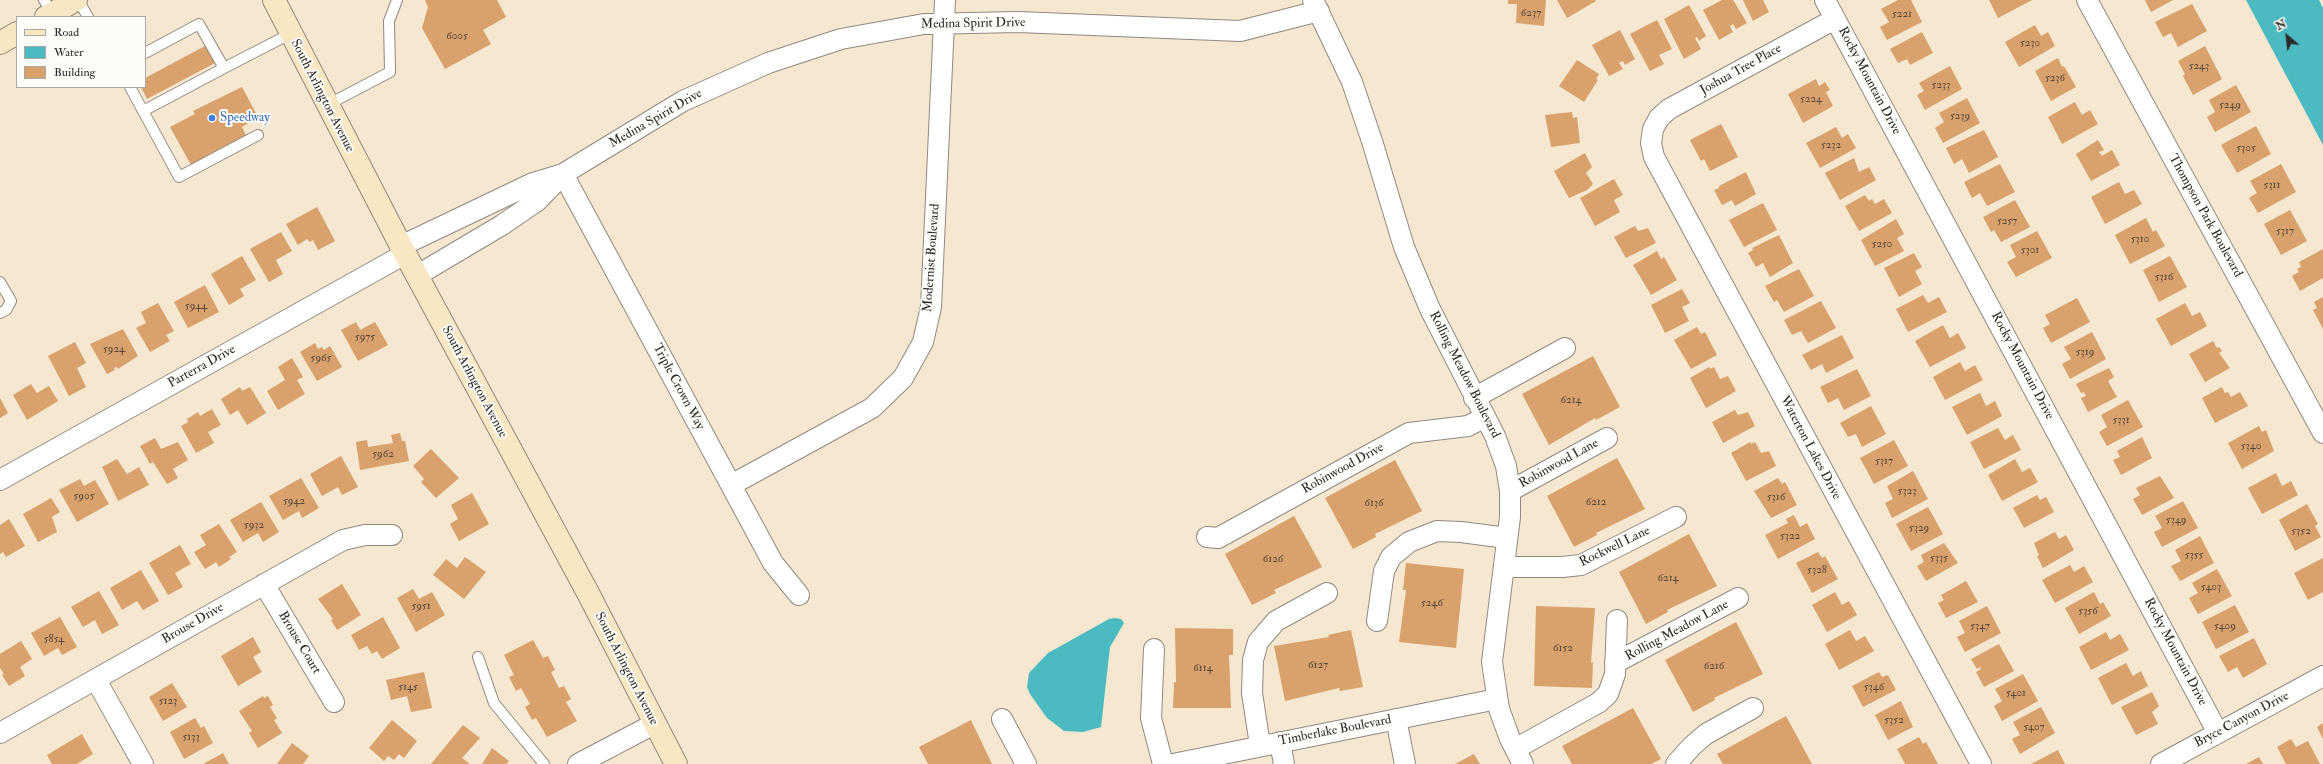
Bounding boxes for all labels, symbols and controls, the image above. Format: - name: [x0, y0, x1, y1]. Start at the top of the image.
- house number: 6237: [1521, 7, 1541, 21]
- house number: 5221: [1892, 8, 1912, 22]
- street label: Medina Spirit Drive: [921, 15, 1025, 33]
- legend: [16, 16, 146, 88]
- north arrow: [2267, 16, 2307, 56]
- text: N: [2274, 17, 2289, 33]
- text: Road: [54, 25, 79, 40]
- street label: Rocky Mountain Drive: [1834, 25, 1904, 137]
- house number: 6005: [446, 30, 468, 44]
- street label: South Arlington Avenue: [287, 37, 357, 155]
- house number: 5230: [2020, 37, 2040, 51]
- street label: Joshua Tree Place: [1697, 41, 1785, 99]
- text: Water: [54, 45, 83, 60]
- house number: 5243: [2189, 60, 2209, 74]
- text: Building: [54, 65, 95, 80]
- house number: 5236: [2045, 72, 2065, 86]
- house number: 5233: [1932, 79, 1950, 93]
- street label: Medina Spirit Drive: [607, 86, 705, 152]
- house number: 5224: [1800, 93, 1822, 107]
- house number: 5249: [2219, 99, 2241, 113]
- place label: Speedway: [220, 110, 270, 126]
- house number: 5239: [1950, 110, 1970, 124]
- marker: Speedway: [207, 113, 217, 123]
- house number: 5232: [1821, 139, 1841, 153]
- house number: 5305: [2236, 142, 2256, 156]
- street label: Thompson Park Boulevard: [2165, 152, 2245, 280]
- house number: 5311: [2264, 179, 2280, 193]
- street label: Modernist Boulevard: [920, 203, 944, 313]
- house number: 5257: [1997, 215, 2017, 229]
- house number: 5317: [2276, 225, 2294, 239]
- house number: 5310: [2131, 233, 2149, 247]
- house number: 5250: [1872, 238, 1892, 252]
- house number: 5301: [2021, 244, 2039, 258]
- house number: 5316: [2155, 271, 2173, 285]
- house number: 5944: [185, 300, 207, 314]
- street label: Rolling Meadow Boulevard: [1425, 309, 1503, 441]
- street label: Rocky Mountain Drive: [1987, 310, 2057, 422]
- street label: South Arlington Avenue: [438, 323, 510, 441]
- house number: 5975: [355, 331, 375, 345]
- street label: Triple Crown Way: [649, 341, 707, 433]
- street label: Parterra Drive: [166, 342, 238, 392]
- house number: 5924: [103, 343, 125, 357]
- house number: 5319: [2076, 346, 2094, 360]
- house number: 5965: [311, 352, 331, 366]
- house number: 6214: [1561, 394, 1581, 408]
- street label: Waterton Lakes Drive: [1776, 394, 1844, 502]
- house number: 5331: [2112, 414, 2130, 428]
- street label: Robinwood Lane: [1517, 436, 1601, 492]
- street label: Robinwood Drive: [1299, 440, 1387, 498]
- house number: 5340: [2241, 440, 2261, 454]
- house number: 5962: [372, 448, 394, 462]
- house number: 5317: [1875, 455, 1893, 469]
- house number: 5323: [1898, 485, 1916, 499]
- house number: 5905: [74, 490, 94, 504]
- house number: 5316: [1767, 491, 1785, 505]
- house number: 5942: [283, 495, 305, 509]
- house number: 6212: [1586, 496, 1606, 510]
- house number: 6136: [1364, 497, 1384, 511]
- house number: 5349: [2166, 514, 2186, 528]
- house number: 5932: [244, 519, 264, 533]
- house number: 5329: [1909, 522, 1929, 536]
- street label: Rockwell Lane: [1577, 523, 1653, 571]
- house number: 5352: [2291, 525, 2311, 539]
- house number: 5322: [1780, 530, 1800, 544]
- house number: 5355: [2185, 549, 2203, 563]
- house number: 5335: [1930, 552, 1948, 566]
- house number: 6126: [1263, 553, 1283, 567]
- house number: 5328: [1807, 564, 1827, 578]
- house number: 6214: [1658, 572, 1678, 586]
- house number: 5403: [2201, 581, 2221, 595]
- street label: Rocky Mountain Drive: [2140, 596, 2210, 708]
- house number: 5246: [1421, 597, 1443, 611]
- street label: Rolling Meadow Lane: [1623, 597, 1731, 665]
- street label: Brouse Drive: [159, 600, 227, 648]
- house number: 5951: [411, 600, 431, 614]
- house number: 5356: [2078, 605, 2098, 619]
- street label: Brouse Court: [274, 609, 324, 677]
- street label: South Arlington Avenue: [591, 610, 661, 728]
- house number: 5347: [1970, 620, 1990, 634]
- house number: 5409: [2214, 620, 2236, 634]
- house number: 5854: [44, 633, 64, 647]
- house number: 6152: [1553, 642, 1573, 656]
- house number: 6127: [1308, 659, 1328, 673]
- house number: 6216: [1704, 660, 1724, 674]
- house number: 6114: [1193, 662, 1213, 676]
- house number: 5145: [398, 681, 418, 695]
- house number: 5346: [1864, 681, 1884, 695]
- house number: 5401: [2006, 687, 2026, 701]
- street label: Bryce Canyon Drive: [2192, 689, 2292, 751]
- house number: 5123: [159, 695, 177, 709]
- street label: Timberlake Boulevard: [1277, 712, 1393, 750]
- house number: 5352: [1884, 714, 1904, 728]
- house number: 5407: [2023, 721, 2045, 735]
- house number: 5133: [182, 731, 200, 745]

